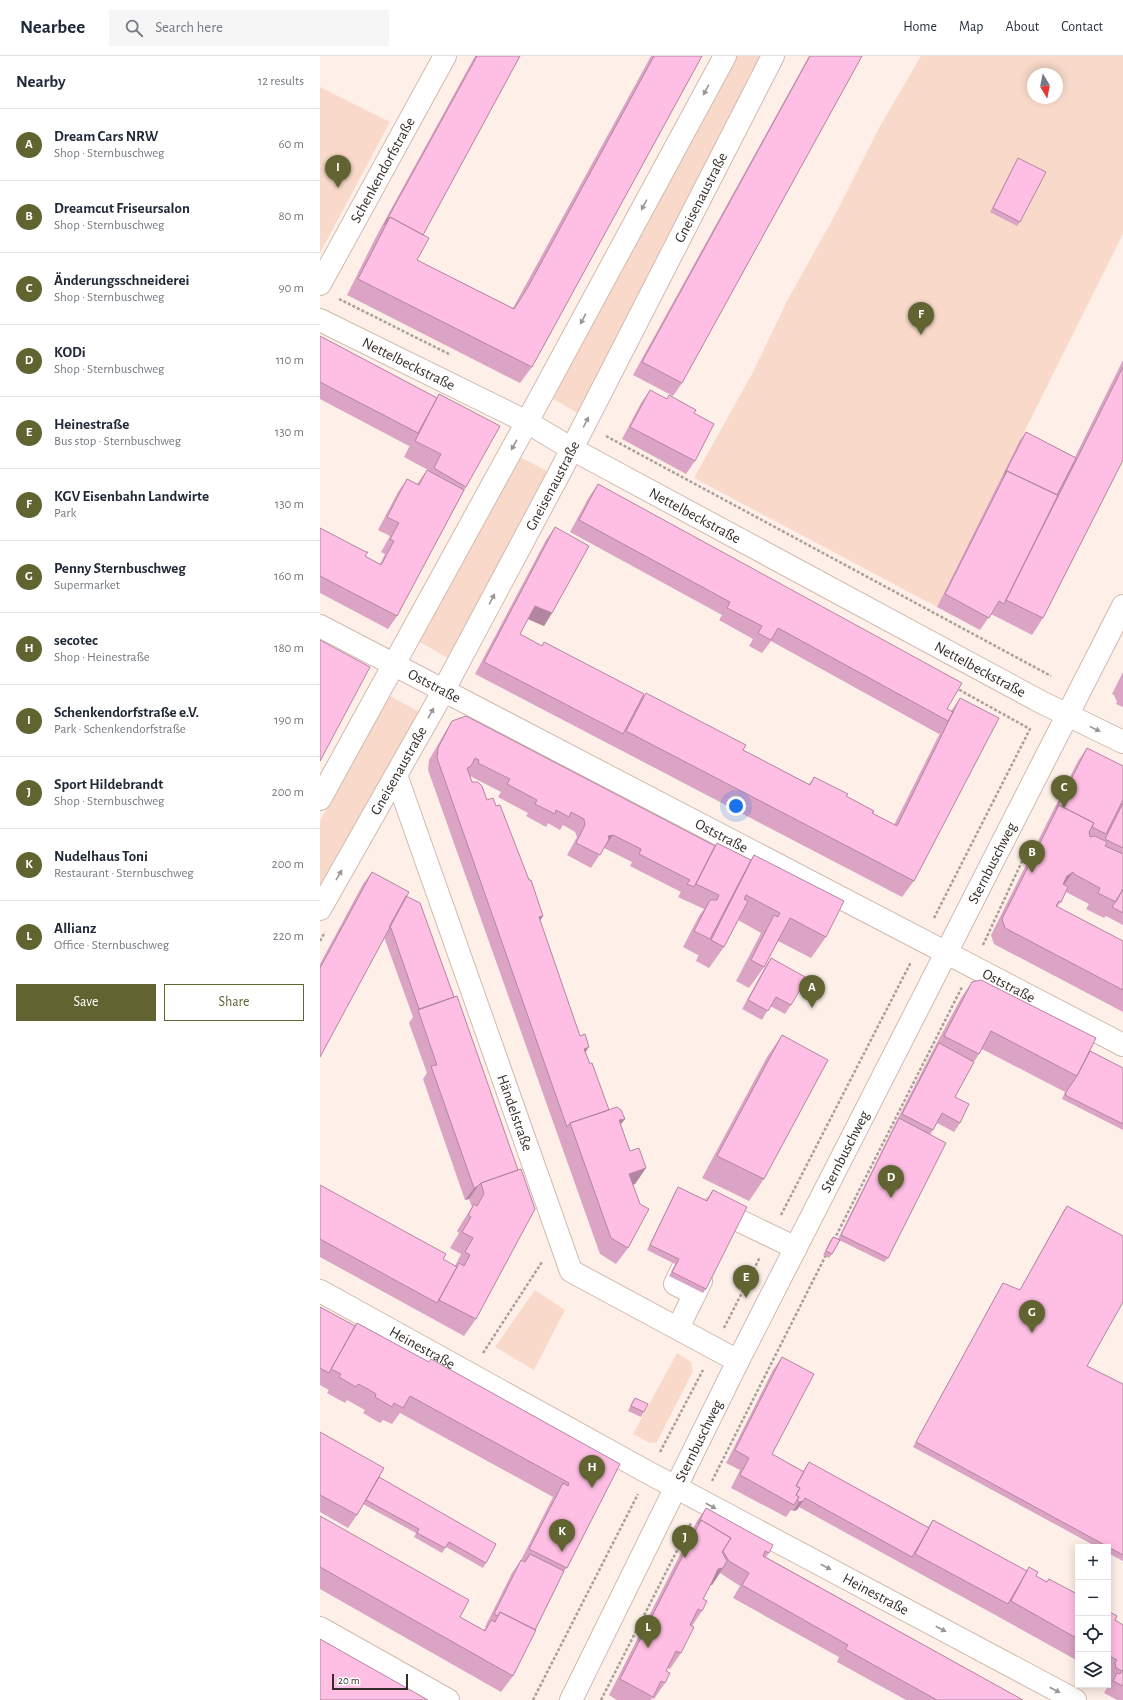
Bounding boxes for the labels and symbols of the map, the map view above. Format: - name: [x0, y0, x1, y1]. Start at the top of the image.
- north arrow: [1027, 68, 1063, 104]
- one-way arrow: [703, 84, 710, 96]
- street label: Schenkendorfstraße: [348, 115, 418, 226]
- street label: Gneisenaustraße: [672, 150, 730, 245]
- pin: I: [325, 155, 351, 188]
- one-way arrow: [641, 199, 648, 210]
- pin: F: [908, 302, 934, 335]
- one-way arrow: [579, 313, 586, 325]
- street label: Nettelbeckstraße: [360, 335, 457, 393]
- one-way arrow: [583, 416, 589, 428]
- street label: Gneisenaustraße: [523, 439, 583, 533]
- one-way arrow: [510, 440, 517, 451]
- street label: Nettelbeckstraße: [647, 485, 743, 546]
- one-way arrow: [489, 593, 496, 604]
- street label: Nettelbeckstraße: [932, 639, 1028, 700]
- street label: Oststraße: [405, 666, 463, 706]
- one-way arrow: [427, 707, 434, 719]
- street label: Gneisenaustraße: [368, 724, 430, 818]
- one-way arrow: [1089, 725, 1101, 732]
- pin: C: [1051, 775, 1077, 808]
- your location: [726, 796, 746, 816]
- street label: Oststraße: [693, 816, 750, 856]
- street label: Sternbuschweg: [965, 819, 1020, 906]
- pin: B: [1019, 840, 1045, 873]
- one-way arrow: [336, 869, 343, 881]
- street label: Oststraße: [980, 966, 1037, 1006]
- pin: A: [799, 975, 825, 1008]
- street label: Händelstraße: [494, 1072, 535, 1153]
- street label: Sternbuschweg: [818, 1108, 873, 1195]
- pin: D: [878, 1165, 904, 1198]
- pin: E: [733, 1265, 759, 1298]
- pin: G: [1019, 1300, 1045, 1333]
- street label: Heinestraße: [387, 1324, 458, 1372]
- street label: Sternbuschweg: [673, 1397, 726, 1484]
- pin: H: [579, 1455, 605, 1488]
- one-way arrow: [705, 1503, 717, 1510]
- pin: K: [549, 1519, 575, 1552]
- pin: J: [672, 1525, 698, 1558]
- one-way arrow: [820, 1564, 832, 1571]
- street label: Heinestraße: [840, 1571, 911, 1618]
- pin: L: [635, 1615, 661, 1648]
- one-way arrow: [935, 1625, 947, 1632]
- scale bar: [332, 1672, 408, 1691]
- one-way arrow: [1050, 1686, 1061, 1693]

